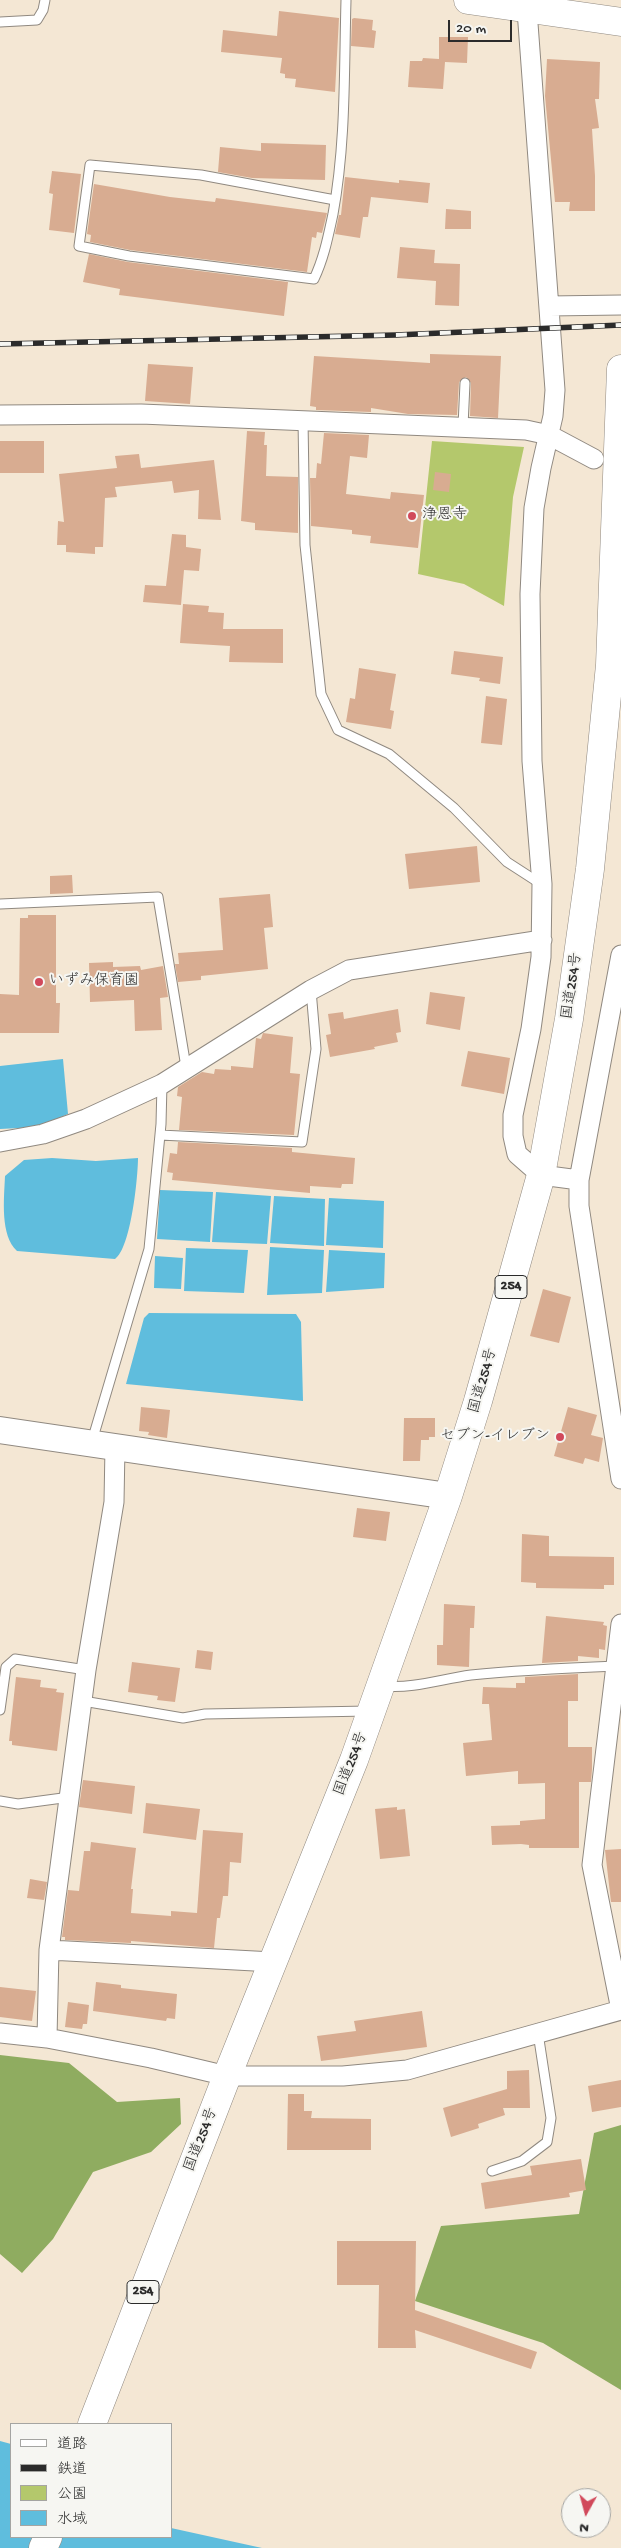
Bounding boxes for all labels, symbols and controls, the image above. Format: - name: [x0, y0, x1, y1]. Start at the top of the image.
- scale bar: [451, 10, 515, 42]
- text: 20 m: [456, 20, 486, 38]
- place label: 浄恩寺: [422, 507, 467, 525]
- marker: 浄恩寺: [406, 510, 418, 522]
- street label: 国道254号: [559, 951, 587, 1021]
- place label: いずみ保育園: [49, 973, 139, 991]
- marker: いずみ保育園: [33, 976, 45, 988]
- road number: 254: [495, 1275, 527, 1298]
- street label: 国道254号: [466, 1346, 502, 1416]
- place label: セブン-イレブン: [440, 1428, 550, 1446]
- marker: セブン-イレブン: [554, 1431, 566, 1443]
- street label: 国道254号: [332, 1729, 372, 1799]
- street label: 国道254号: [182, 2105, 222, 2175]
- road number: 254: [127, 2280, 159, 2304]
- legend: [10, 2423, 172, 2538]
- text: 道路: [57, 2436, 87, 2454]
- text: 鉄道: [57, 2461, 87, 2479]
- text: 公園: [57, 2486, 87, 2504]
- north arrow: [561, 2488, 611, 2538]
- text: 水域: [57, 2511, 87, 2529]
- text: N: [579, 2518, 590, 2536]

